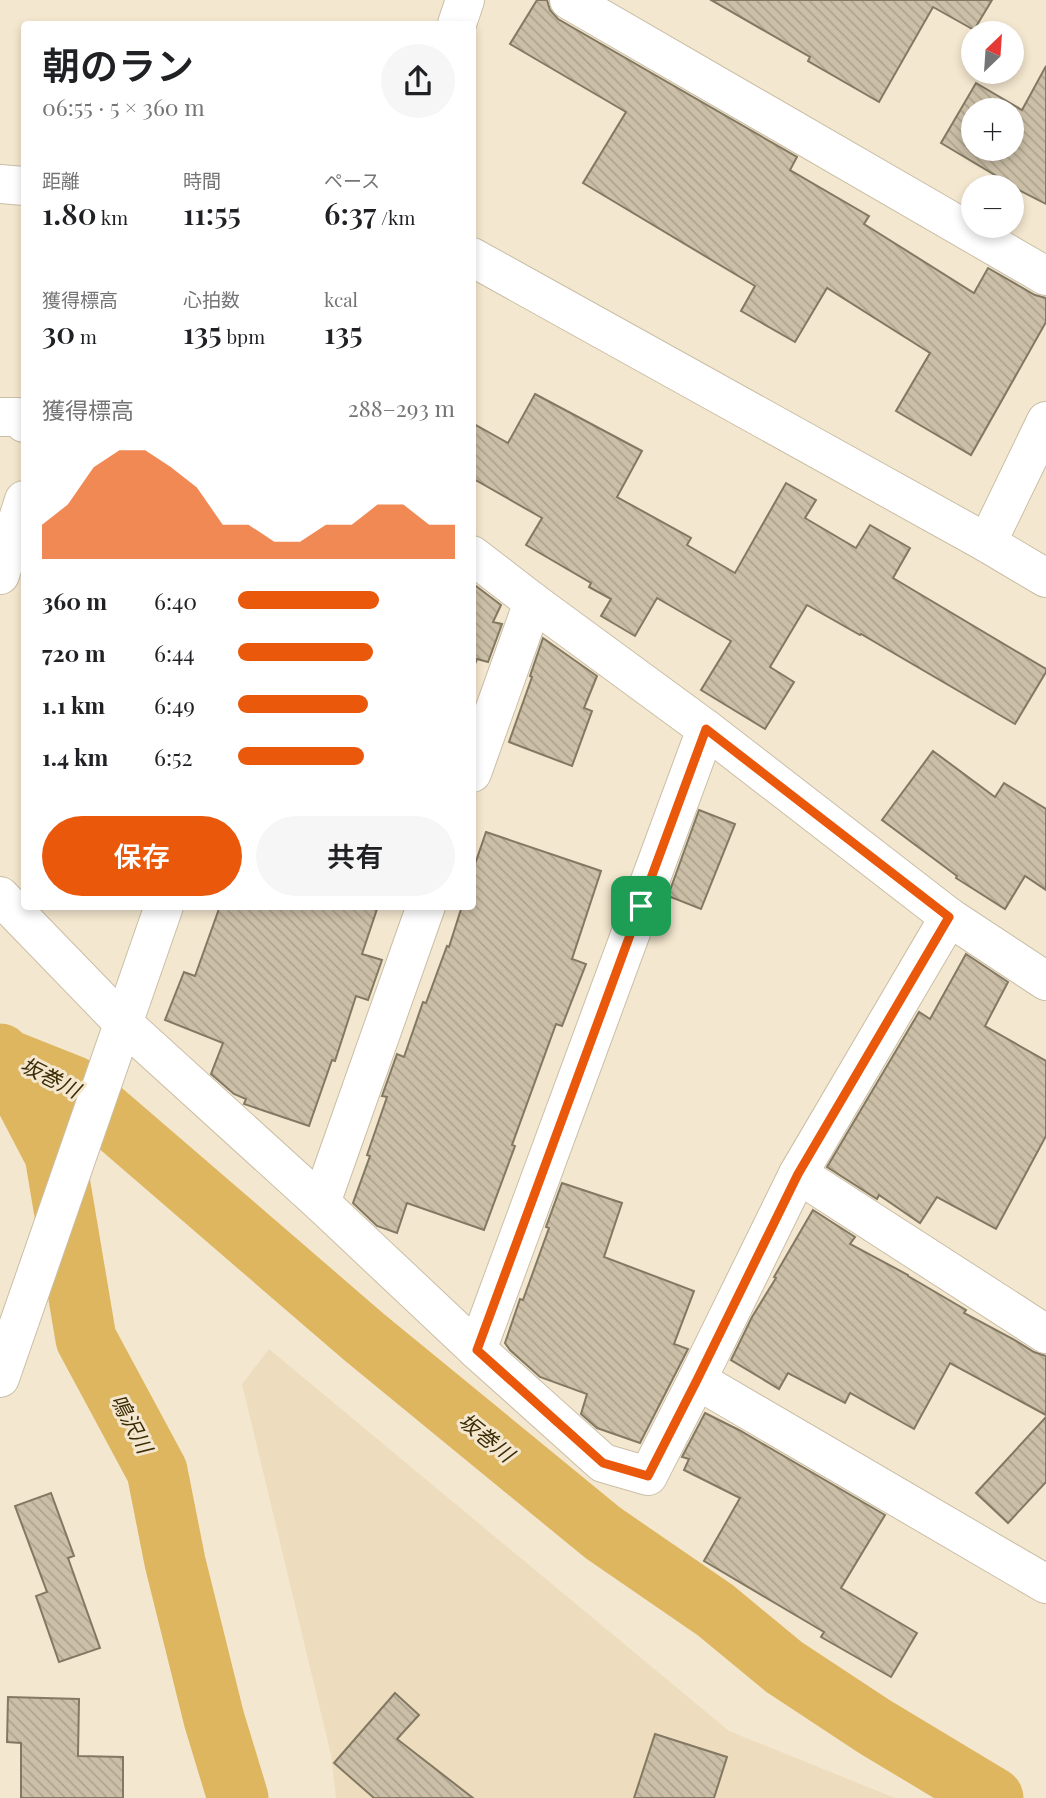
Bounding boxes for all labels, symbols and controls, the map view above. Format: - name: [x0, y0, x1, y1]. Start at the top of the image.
- north arrow: [961, 21, 1024, 84]
- map controls: [961, 21, 1024, 238]
- text: 朝のラン: [42, 39, 194, 90]
- button: share: [381, 44, 455, 118]
- text: 06:55 · 5 × 360 m: [42, 91, 205, 122]
- button: +: [961, 98, 1024, 161]
- text: 距離: [42, 167, 80, 193]
- text: 時間: [183, 167, 221, 193]
- text: ペース: [324, 167, 380, 193]
- button: −: [961, 175, 1024, 238]
- text: 1.80: [42, 193, 97, 233]
- text: 11:55: [183, 193, 241, 233]
- text: 6:37: [324, 193, 376, 233]
- text: km: [97, 204, 128, 230]
- text: /km: [376, 204, 415, 230]
- text: 獲得標高: [42, 286, 118, 312]
- text: 心拍数: [183, 286, 240, 312]
- text: kcal: [324, 286, 358, 312]
- text: 30: [42, 312, 75, 352]
- text: 135: [183, 312, 222, 352]
- text: 135: [324, 312, 363, 352]
- text: m: [75, 323, 97, 349]
- text: bpm: [222, 323, 265, 349]
- text: 288–293 m: [348, 392, 455, 423]
- text: 獲得標高: [42, 394, 134, 425]
- text: 360 m: [42, 585, 107, 616]
- text: 6:40: [154, 585, 197, 616]
- text: 720 m: [42, 637, 106, 668]
- text: 6:44: [154, 637, 195, 668]
- text: 1.1 km: [42, 689, 105, 720]
- text: 6:49: [154, 689, 195, 720]
- text: 1.4 km: [42, 741, 108, 772]
- text: 6:52: [154, 741, 193, 772]
- button: 保存: [42, 816, 242, 896]
- button: 共有: [256, 816, 455, 896]
- pin: [611, 876, 671, 936]
- icon: arrive: [622, 887, 660, 925]
- water label: 坂巻川: [16, 1049, 87, 1104]
- water label: 鳴沢川: [106, 1389, 161, 1459]
- water label: 坂巻川: [454, 1406, 522, 1468]

